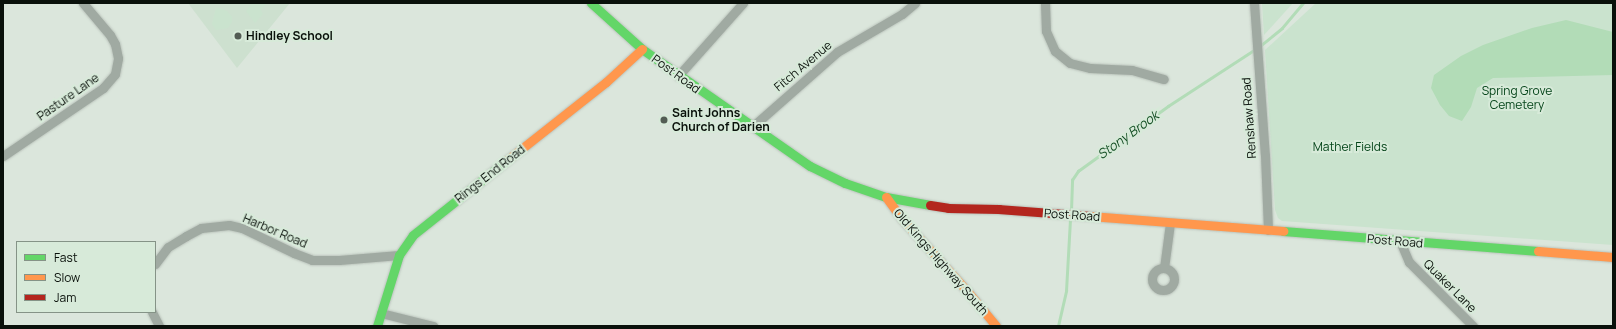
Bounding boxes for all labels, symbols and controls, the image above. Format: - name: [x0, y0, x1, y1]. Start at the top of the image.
- place label: Hindley School: [246, 29, 333, 43]
- marker: Hindley School: [233, 31, 243, 41]
- street label: Fitch Avenue: [771, 38, 835, 94]
- street label: Post Road: [649, 52, 703, 96]
- street label: Pasture Lane: [34, 70, 102, 124]
- street label: Renshaw Road: [1239, 77, 1259, 159]
- park label: Spring Grove Cemetery: [1482, 84, 1552, 112]
- place label: Saint Johns Church of Darien: [672, 106, 770, 134]
- water label: Stony Brook: [1094, 108, 1162, 162]
- marker: Saint Johns Church of Darien: [659, 115, 669, 125]
- park label: Mather Fields: [1313, 140, 1387, 154]
- street label: Rings End Road: [452, 142, 528, 206]
- street label: Old Kings Highway South: [891, 206, 991, 318]
- street label: Post Road: [1043, 206, 1101, 224]
- street label: Harbor Road: [241, 211, 309, 251]
- street label: Post Road: [1366, 231, 1424, 251]
- legend: [16, 241, 156, 313]
- text: Fast: [54, 249, 78, 266]
- street label: Quaker Lane: [1421, 257, 1479, 315]
- text: Slow: [54, 269, 80, 286]
- text: Jam: [54, 289, 76, 306]

